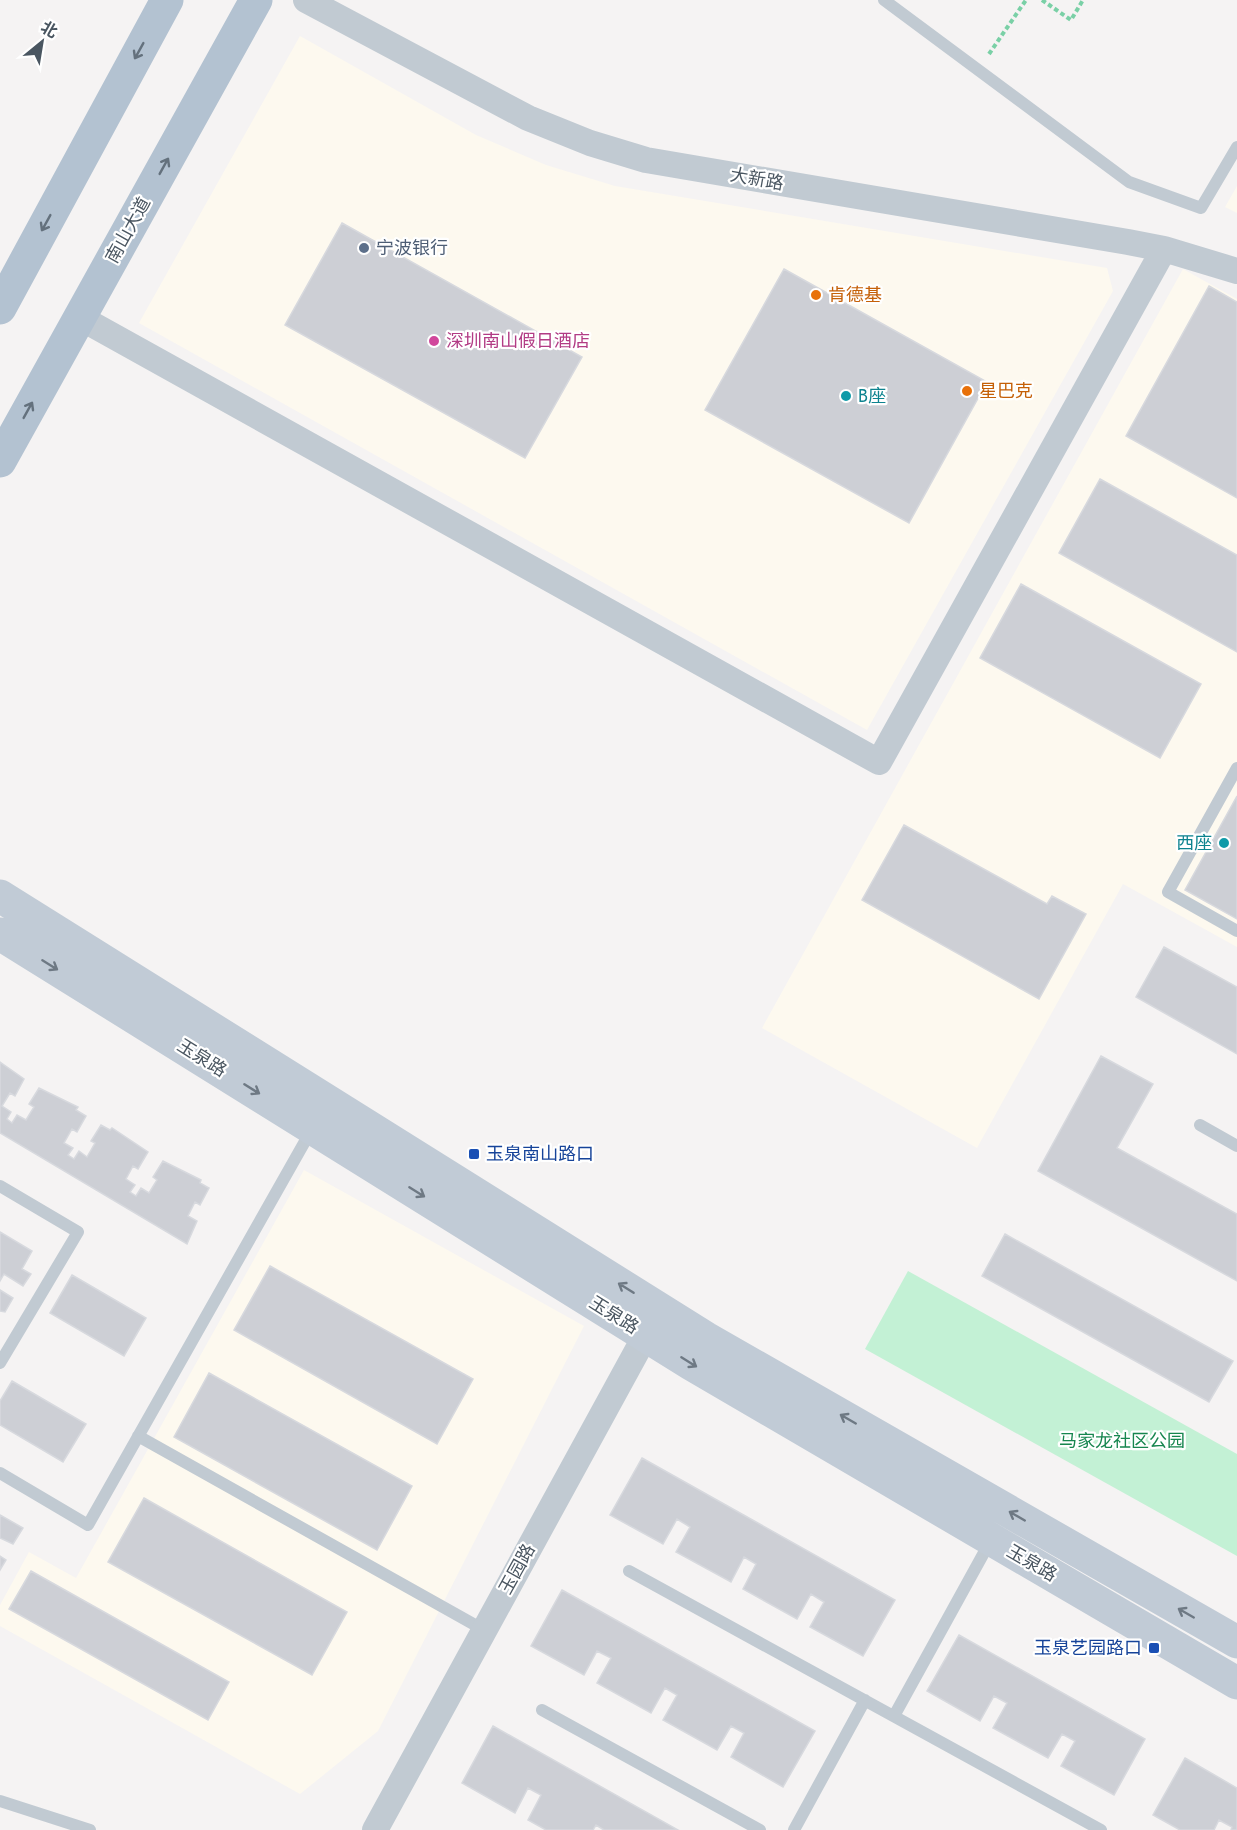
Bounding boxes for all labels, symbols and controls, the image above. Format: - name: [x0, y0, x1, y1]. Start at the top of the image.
- north arrow: [12, 12, 72, 72]
- text: 北: [37, 15, 62, 43]
- one-way arrow: [133, 42, 144, 60]
- one-way arrow: [158, 158, 170, 175]
- street label: 大新路: [728, 162, 786, 196]
- street label: 南山大道: [99, 192, 157, 268]
- one-way arrow: [40, 213, 51, 231]
- place label: 宁波银行: [376, 235, 448, 261]
- marker: 宁波银行: [357, 241, 371, 255]
- place label: 肯德基: [828, 282, 882, 308]
- marker: 肯德基: [809, 288, 823, 302]
- place label: 深圳南山假日酒店: [446, 328, 590, 354]
- marker: 深圳南山假日酒店: [427, 334, 441, 348]
- place label: 星巴克: [979, 378, 1033, 404]
- place label: B座: [858, 383, 886, 409]
- marker: 星巴克: [960, 384, 974, 398]
- marker: B座: [839, 389, 853, 403]
- one-way arrow: [22, 402, 34, 419]
- place label: 西座: [1176, 830, 1212, 856]
- marker: 西座: [1217, 836, 1231, 850]
- one-way arrow: [41, 959, 58, 971]
- street label: 玉泉路: [172, 1033, 232, 1083]
- one-way arrow: [243, 1083, 259, 1095]
- place label: 玉泉南山路口: [486, 1141, 594, 1167]
- marker: 玉泉南山路口: [467, 1147, 481, 1161]
- one-way arrow: [408, 1187, 425, 1199]
- one-way arrow: [618, 1281, 635, 1293]
- street label: 玉泉路: [584, 1290, 644, 1340]
- one-way arrow: [681, 1356, 697, 1368]
- one-way arrow: [840, 1413, 857, 1425]
- park label: 马家龙社区公园: [1059, 1428, 1185, 1454]
- one-way arrow: [1009, 1510, 1026, 1522]
- street label: 玉泉路: [1002, 1538, 1062, 1588]
- street label: 玉园路: [493, 1539, 541, 1599]
- one-way arrow: [1178, 1607, 1195, 1619]
- place label: 玉泉艺园路口: [1034, 1635, 1142, 1661]
- marker: 玉泉艺园路口: [1147, 1641, 1161, 1655]

